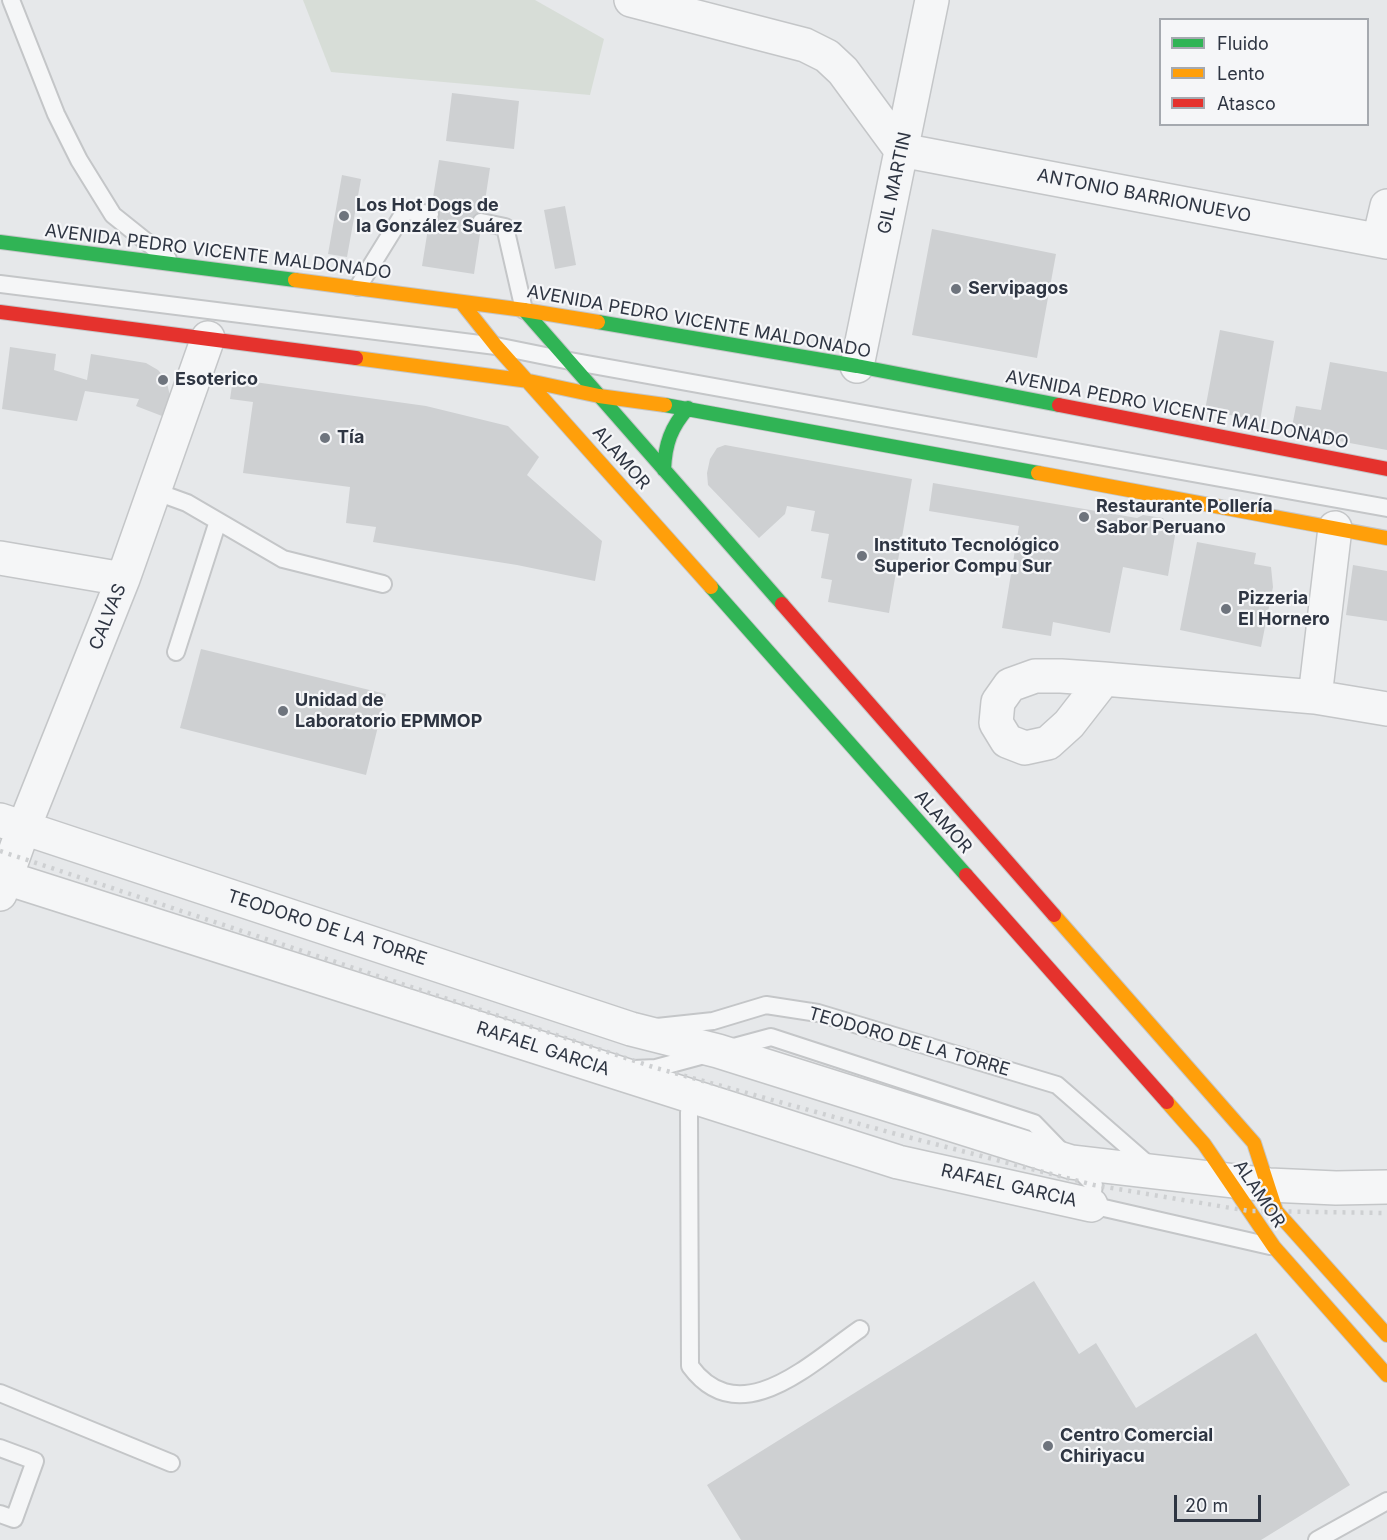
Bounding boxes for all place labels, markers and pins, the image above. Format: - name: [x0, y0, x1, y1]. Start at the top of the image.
- place label: Los Hot Dogs de la González Suárez: [356, 195, 523, 238]
- marker: Los Hot Dogs de la González Suárez: [337, 209, 351, 223]
- place label: Servipagos: [968, 278, 1068, 300]
- marker: Servipagos: [949, 282, 963, 296]
- place label: Esoterico: [175, 369, 258, 391]
- marker: Esoterico: [156, 373, 170, 387]
- place label: Tía: [337, 427, 364, 449]
- marker: Tía: [318, 431, 332, 445]
- place label: Restaurante Pollería Sabor Peruano: [1096, 496, 1273, 538]
- marker: Restaurante Pollería Sabor Peruano: [1077, 510, 1091, 524]
- place label: Instituto Tecnológico Superior Compu Sur: [874, 535, 1059, 578]
- marker: Instituto Tecnológico Superior Compu Sur: [855, 549, 869, 563]
- place label: Pizzeria El Hornero: [1238, 588, 1330, 630]
- marker: Pizzeria El Hornero: [1219, 602, 1233, 616]
- place label: Unidad de Laboratorio EPMMOP: [295, 690, 482, 732]
- marker: Unidad de Laboratorio EPMMOP: [276, 704, 290, 718]
- place label: Centro Comercial Chiriyacu: [1060, 1425, 1213, 1468]
- marker: Centro Comercial Chiriyacu: [1041, 1439, 1055, 1453]

